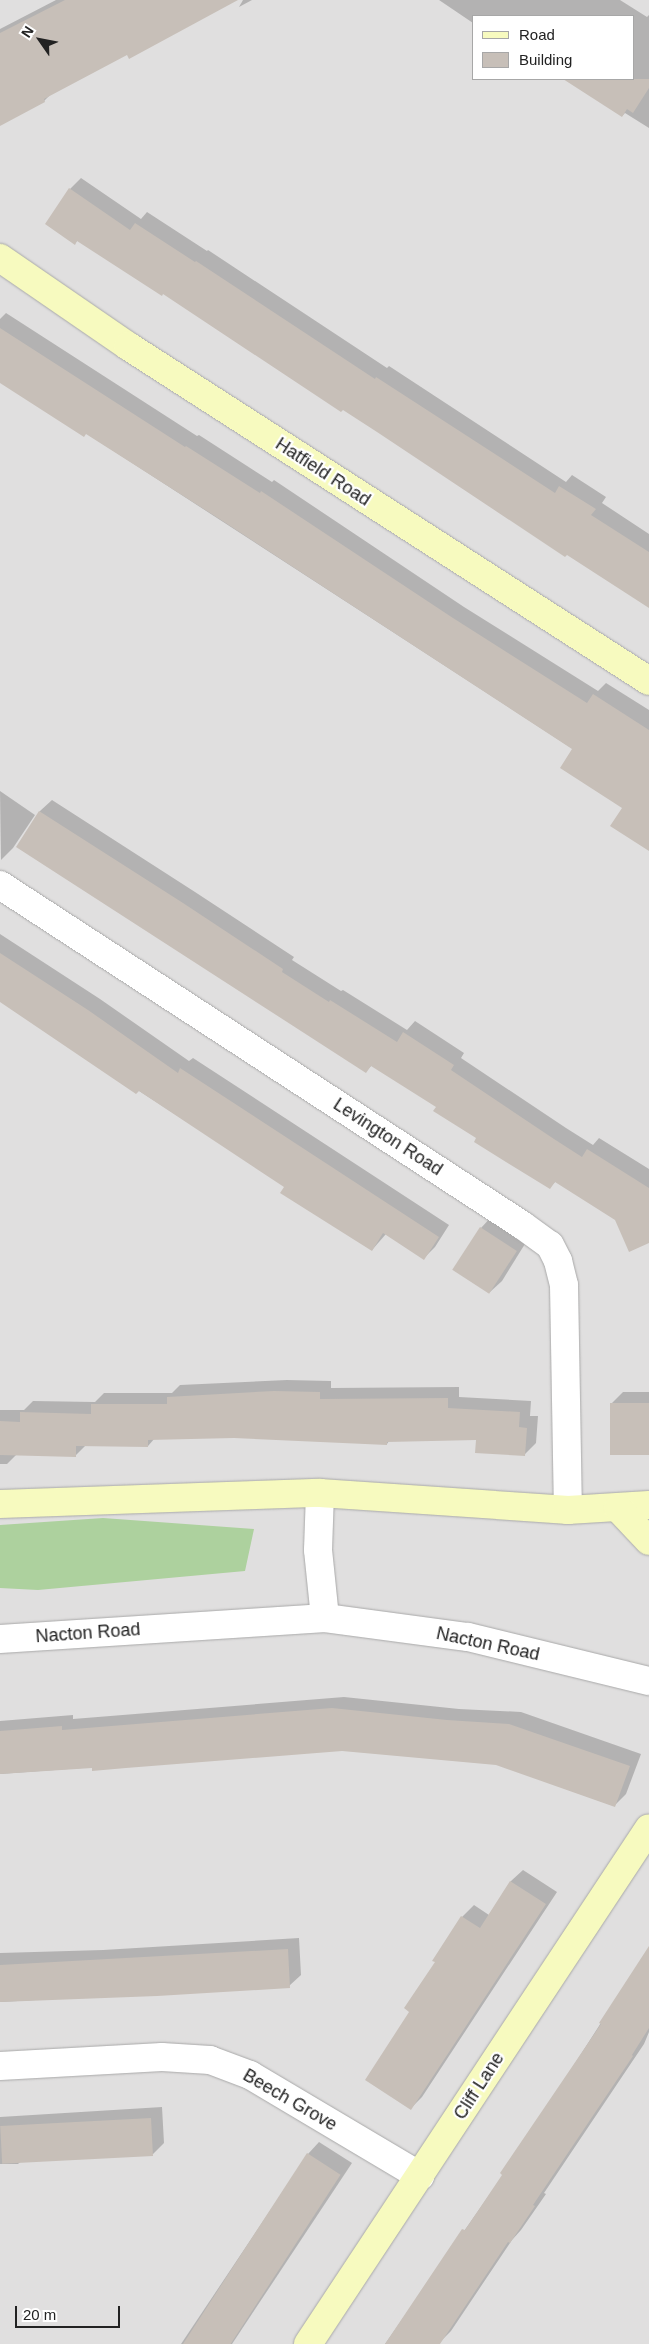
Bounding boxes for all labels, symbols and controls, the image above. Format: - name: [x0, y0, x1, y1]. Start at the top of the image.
- north arrow: [15, 15, 65, 65]
- legend: [472, 15, 634, 80]
- text: N: [18, 23, 37, 40]
- text: Road: [519, 26, 555, 43]
- text: Building: [519, 51, 572, 68]
- street label: Hatfield Road: [271, 433, 375, 511]
- street label: Levington Road: [329, 1094, 447, 1180]
- street label: Nacton Road: [35, 1619, 141, 1647]
- street label: Nacton Road: [434, 1623, 542, 1665]
- street label: Cliff Lane: [449, 2048, 509, 2124]
- street label: Beech Grove: [239, 2064, 341, 2136]
- scale bar: [18, 2296, 122, 2328]
- text: 20 m: [23, 2306, 56, 2323]

